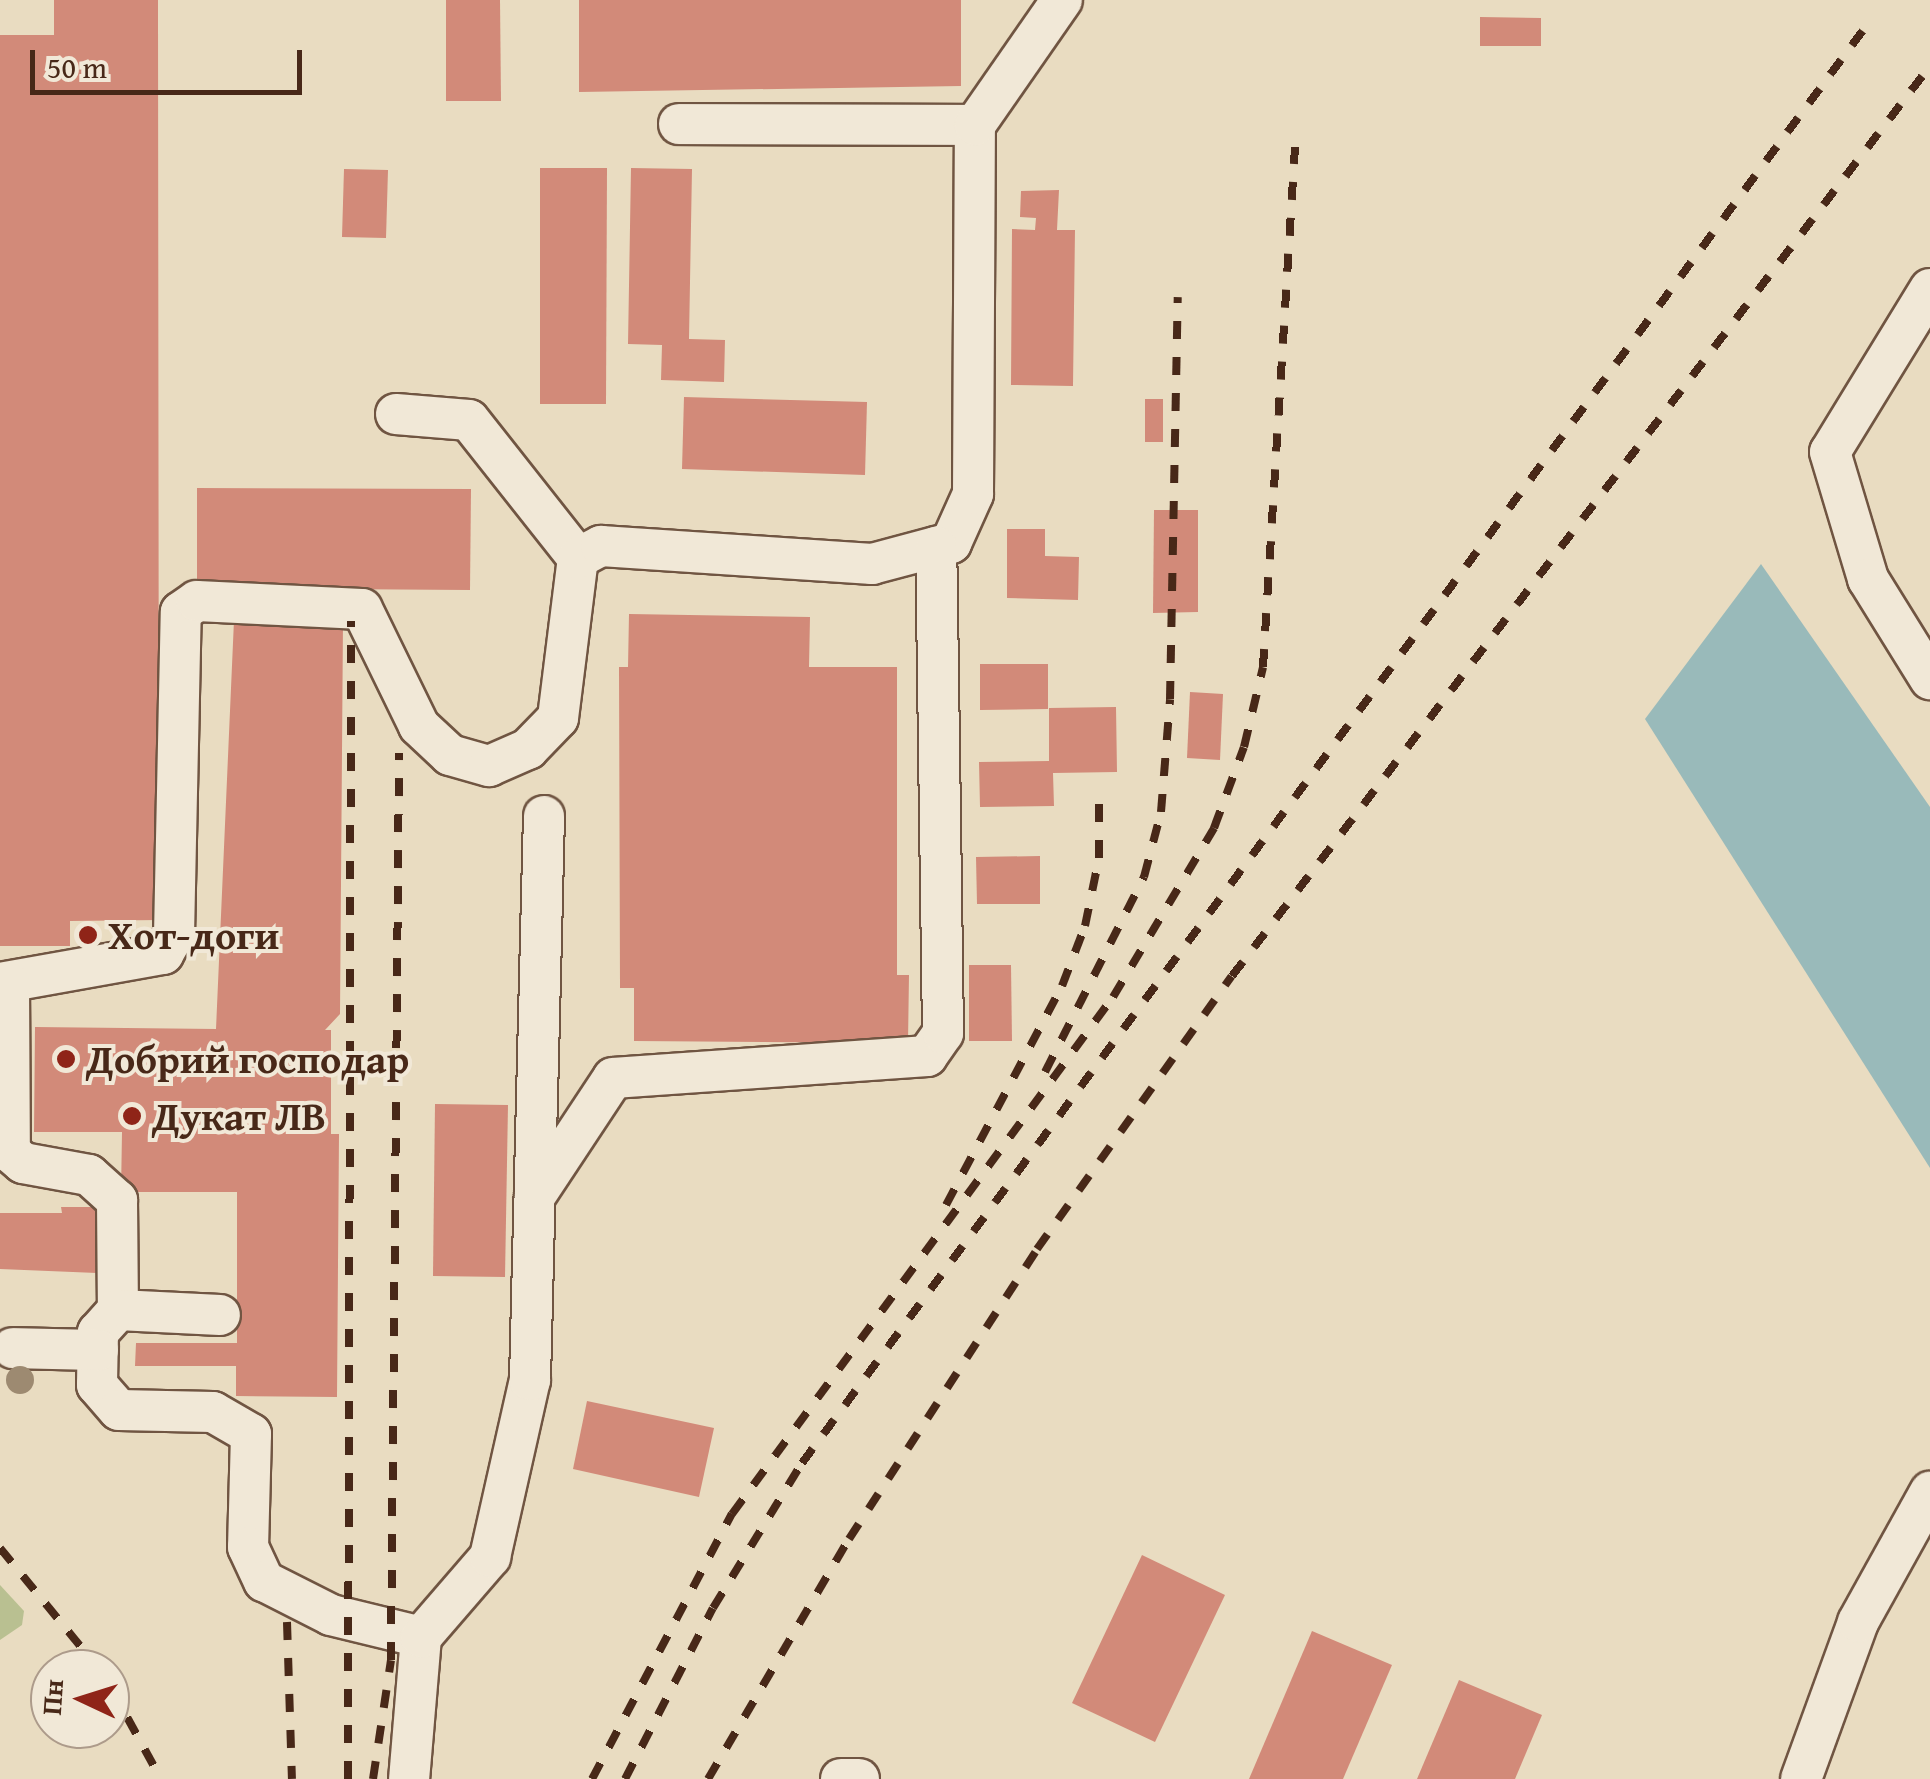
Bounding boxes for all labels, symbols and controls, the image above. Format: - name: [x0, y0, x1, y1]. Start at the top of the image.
- scale bar: [35, 30, 308, 92]
- text: 50 m: [47, 45, 107, 89]
- place label: Хот-доги: [108, 911, 279, 959]
- marker: Хот-доги: [77, 924, 99, 946]
- place label: Добрий господар: [86, 1035, 409, 1083]
- marker: Добрий господар: [55, 1048, 77, 1070]
- place label: Дукат ЛВ: [152, 1092, 326, 1140]
- marker: Дукат ЛВ: [121, 1105, 143, 1127]
- north arrow: [30, 1649, 130, 1749]
- text: Пн: [30, 1678, 73, 1716]

